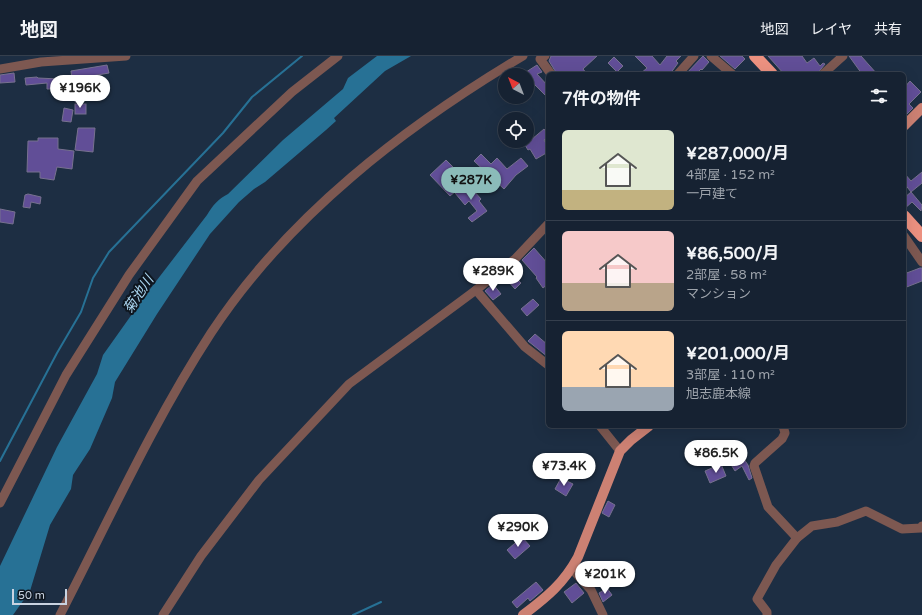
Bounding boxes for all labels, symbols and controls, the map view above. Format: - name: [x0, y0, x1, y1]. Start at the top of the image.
- text: 地図: [20, 19, 58, 41]
- text: 地図: [760, 21, 788, 38]
- text: レイヤ: [810, 21, 852, 38]
- text: 共有: [874, 21, 902, 38]
- north arrow: [498, 68, 534, 104]
- map controls: [498, 68, 534, 148]
- pin: ¥196K: [52, 75, 108, 109]
- text: ¥196K: [59, 80, 101, 96]
- icon: filters: [868, 85, 890, 107]
- text: 7件の物件: [562, 88, 641, 109]
- button: locate: [498, 112, 534, 148]
- text: ¥287,000/月: [686, 143, 789, 164]
- icon: home: [594, 146, 642, 194]
- pin: ¥287K: [443, 167, 499, 201]
- text: 4部屋 · 152 m²: [686, 167, 775, 183]
- text: ¥287K: [450, 172, 492, 188]
- text: 一戸建て: [686, 186, 738, 202]
- text: ¥86,500/月: [686, 243, 780, 264]
- icon: home: [594, 247, 642, 295]
- pin: ¥289K: [465, 258, 521, 292]
- text: ¥289K: [472, 263, 514, 279]
- text: 2部屋 · 58 m²: [686, 267, 767, 283]
- water label: 菊池川: [120, 270, 158, 316]
- text: マンション: [686, 286, 751, 302]
- text: ¥201,000/月: [686, 343, 790, 364]
- icon: home: [594, 347, 642, 395]
- text: 3部屋 · 110 m²: [686, 367, 775, 383]
- text: 旭志鹿本線: [686, 386, 751, 402]
- pin: ¥86.5K: [683, 440, 749, 474]
- text: ¥86.5K: [693, 445, 739, 461]
- pin: ¥73.4K: [531, 453, 597, 487]
- text: ¥73.4K: [542, 458, 586, 474]
- pin: ¥290K: [490, 514, 546, 548]
- text: ¥290K: [497, 519, 539, 535]
- pin: ¥201K: [577, 561, 633, 595]
- text: ¥201K: [584, 566, 626, 582]
- scale bar: [12, 587, 67, 606]
- text: 50 m: [18, 589, 45, 602]

